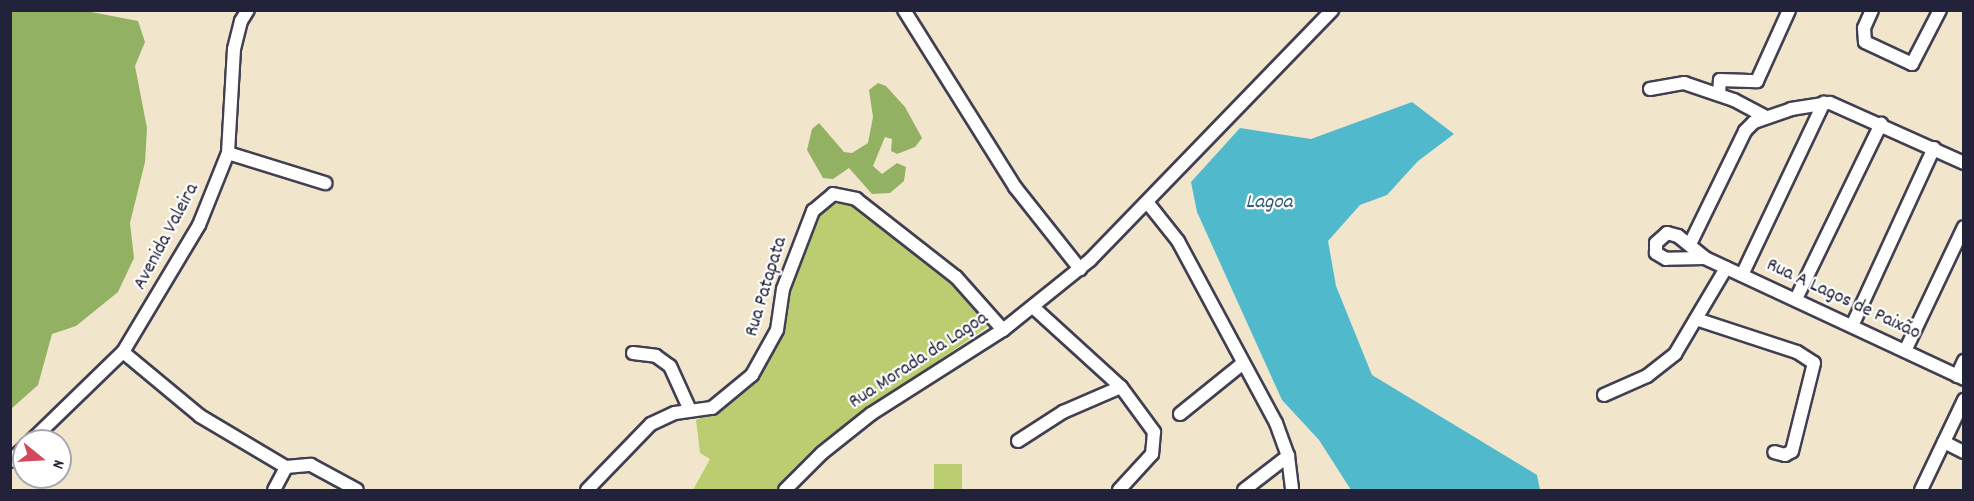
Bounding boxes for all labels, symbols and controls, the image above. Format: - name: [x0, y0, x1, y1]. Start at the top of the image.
- street label: Avenida Valeira: [129, 180, 205, 294]
- water label: Lagoa: [1246, 190, 1292, 216]
- street label: Rua Patapata: [740, 234, 794, 340]
- street label: Rua A Lagos de Paixão: [1762, 254, 1924, 346]
- street label: Rua Morada da Lagoa: [845, 307, 993, 415]
- north arrow: [12, 429, 72, 489]
- text: N: [46, 457, 70, 471]

